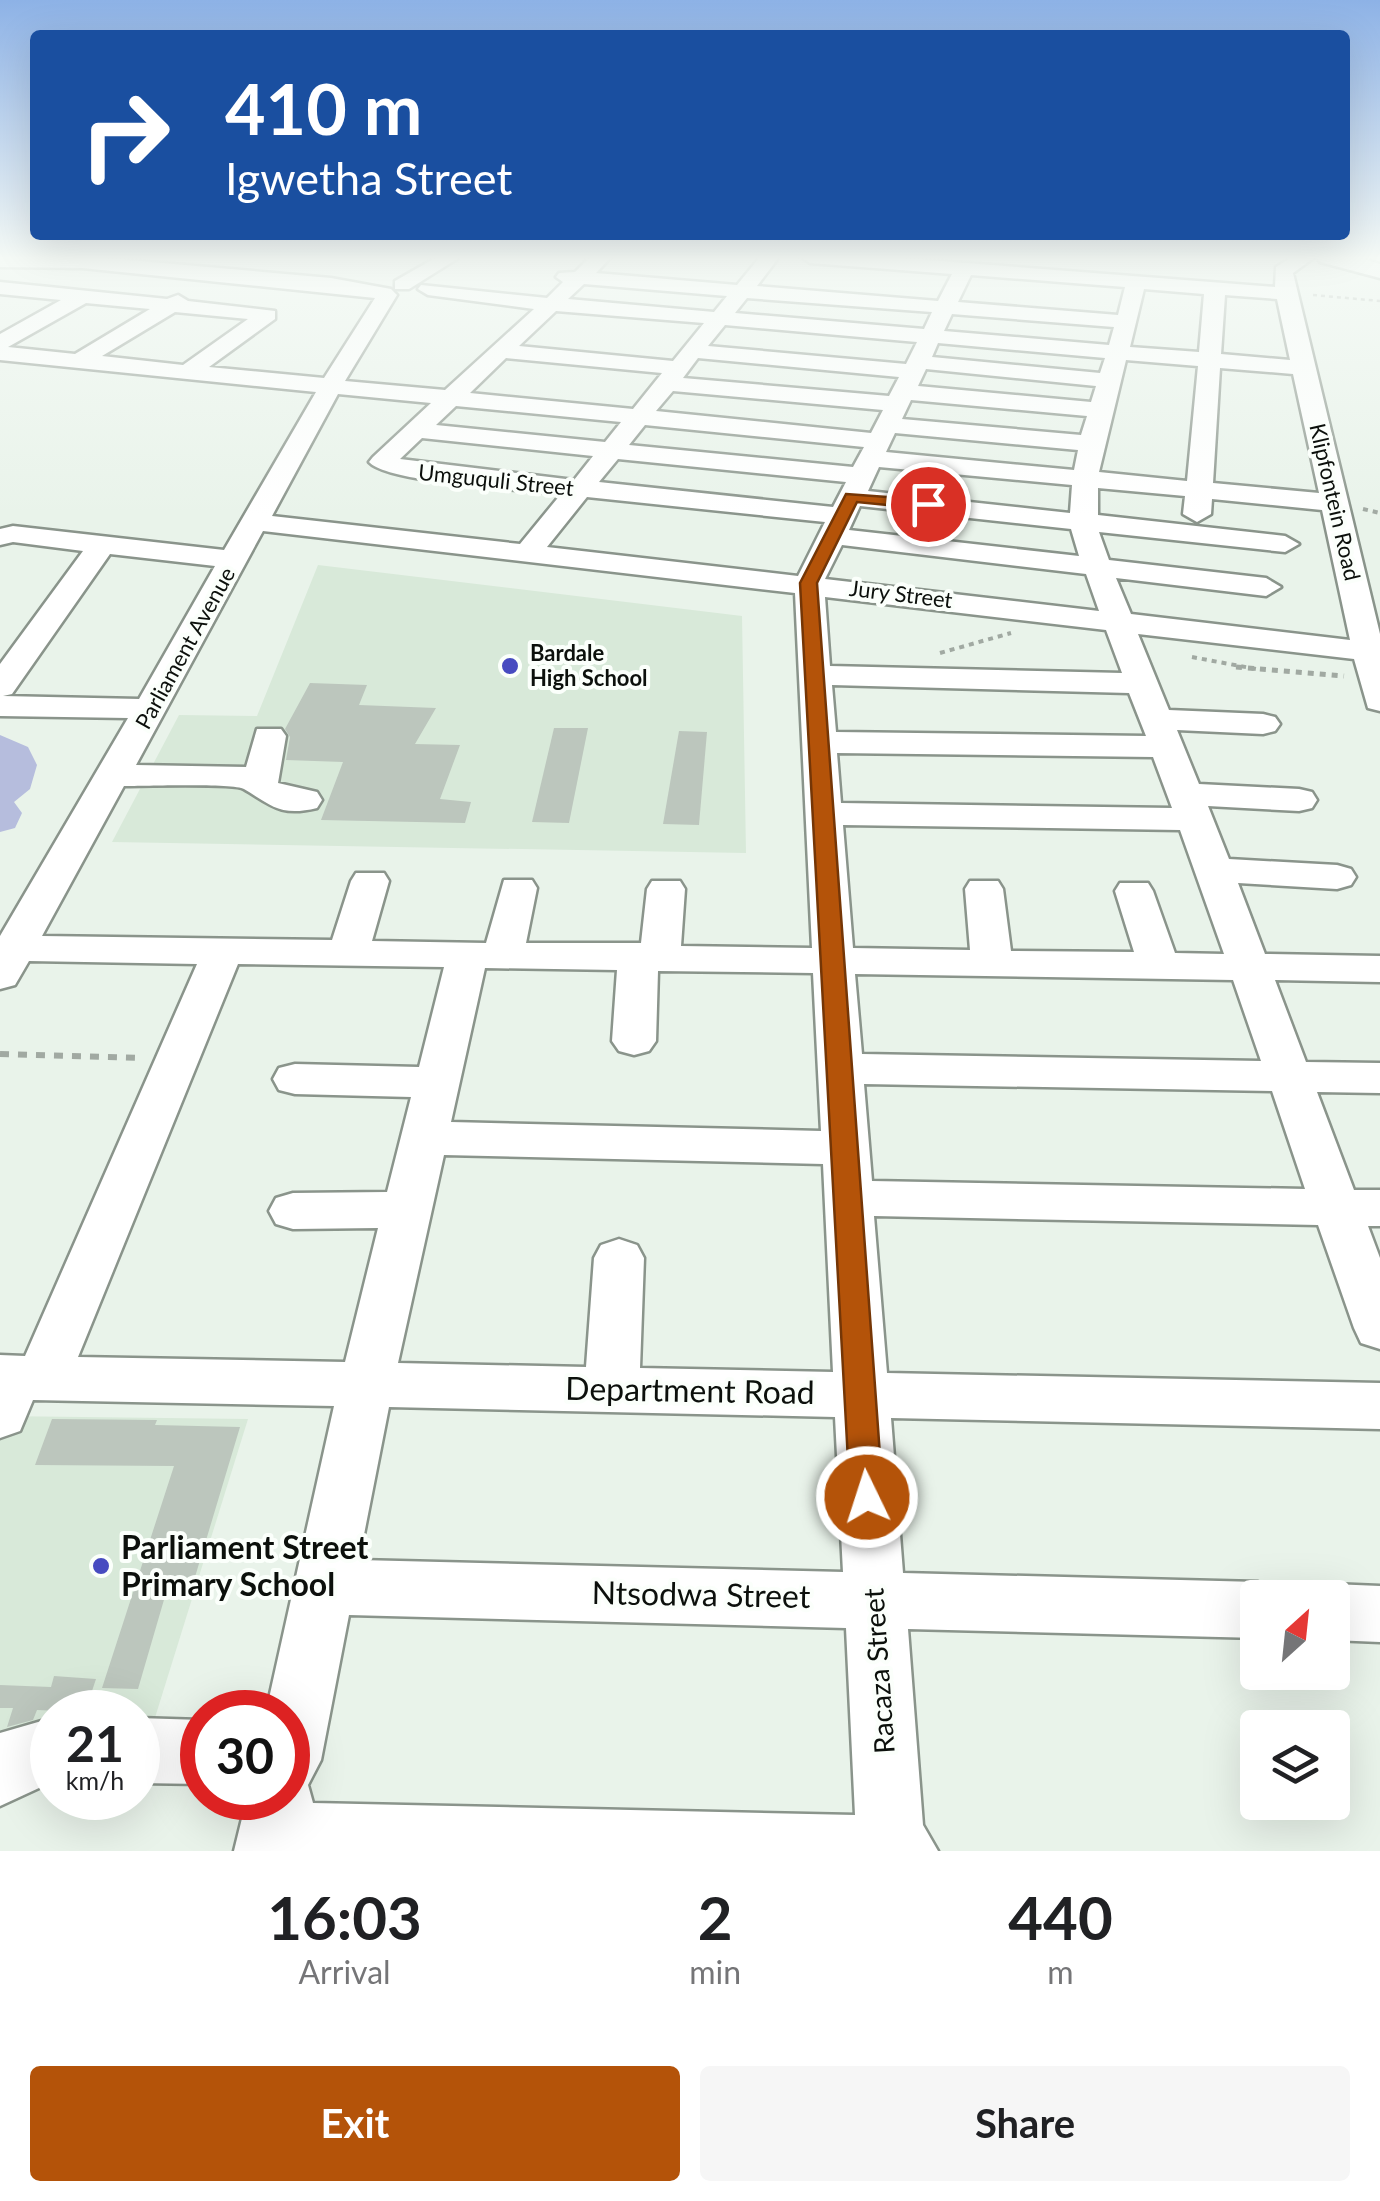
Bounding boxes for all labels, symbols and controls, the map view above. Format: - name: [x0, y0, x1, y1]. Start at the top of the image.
- text: 410 m: [225, 66, 422, 150]
- icon: right: [60, 70, 190, 200]
- text: Igwetha Street: [225, 151, 513, 205]
- street label: Klipfontein Road: [1304, 421, 1367, 583]
- street label: Umguquli Street: [417, 458, 575, 501]
- pin: [886, 462, 971, 547]
- icon: arrive: [901, 477, 956, 532]
- street label: Parliament Avenue: [129, 562, 240, 733]
- street label: Jury Street: [848, 574, 954, 613]
- place label: Bardale High School: [530, 639, 648, 691]
- marker: Bardale High School: [499, 655, 521, 677]
- street label: Department Road: [565, 1368, 815, 1411]
- position arrow: [815, 1445, 919, 1549]
- place label: Parliament Street Primary School: [121, 1527, 368, 1603]
- marker: Parliament Street Primary School: [90, 1555, 112, 1577]
- street label: Ntsodwa Street: [591, 1572, 811, 1615]
- north arrow: [1240, 1580, 1350, 1690]
- map controls: [1240, 1580, 1350, 1820]
- street label: Racaza Street: [855, 1587, 901, 1755]
- speed limit sign: 30: [180, 1690, 310, 1820]
- button: layers: [1240, 1710, 1350, 1820]
- text: 21: [66, 1713, 124, 1773]
- text: km/h: [66, 1765, 124, 1795]
- text: 16:03: [267, 1881, 422, 1953]
- text: 2: [698, 1881, 733, 1953]
- text: 440: [1008, 1881, 1113, 1953]
- text: Arrival: [298, 1952, 391, 1991]
- text: min: [689, 1952, 741, 1991]
- text: m: [1047, 1952, 1074, 1991]
- button: Exit: [30, 2066, 680, 2181]
- button: Share: [700, 2066, 1350, 2181]

